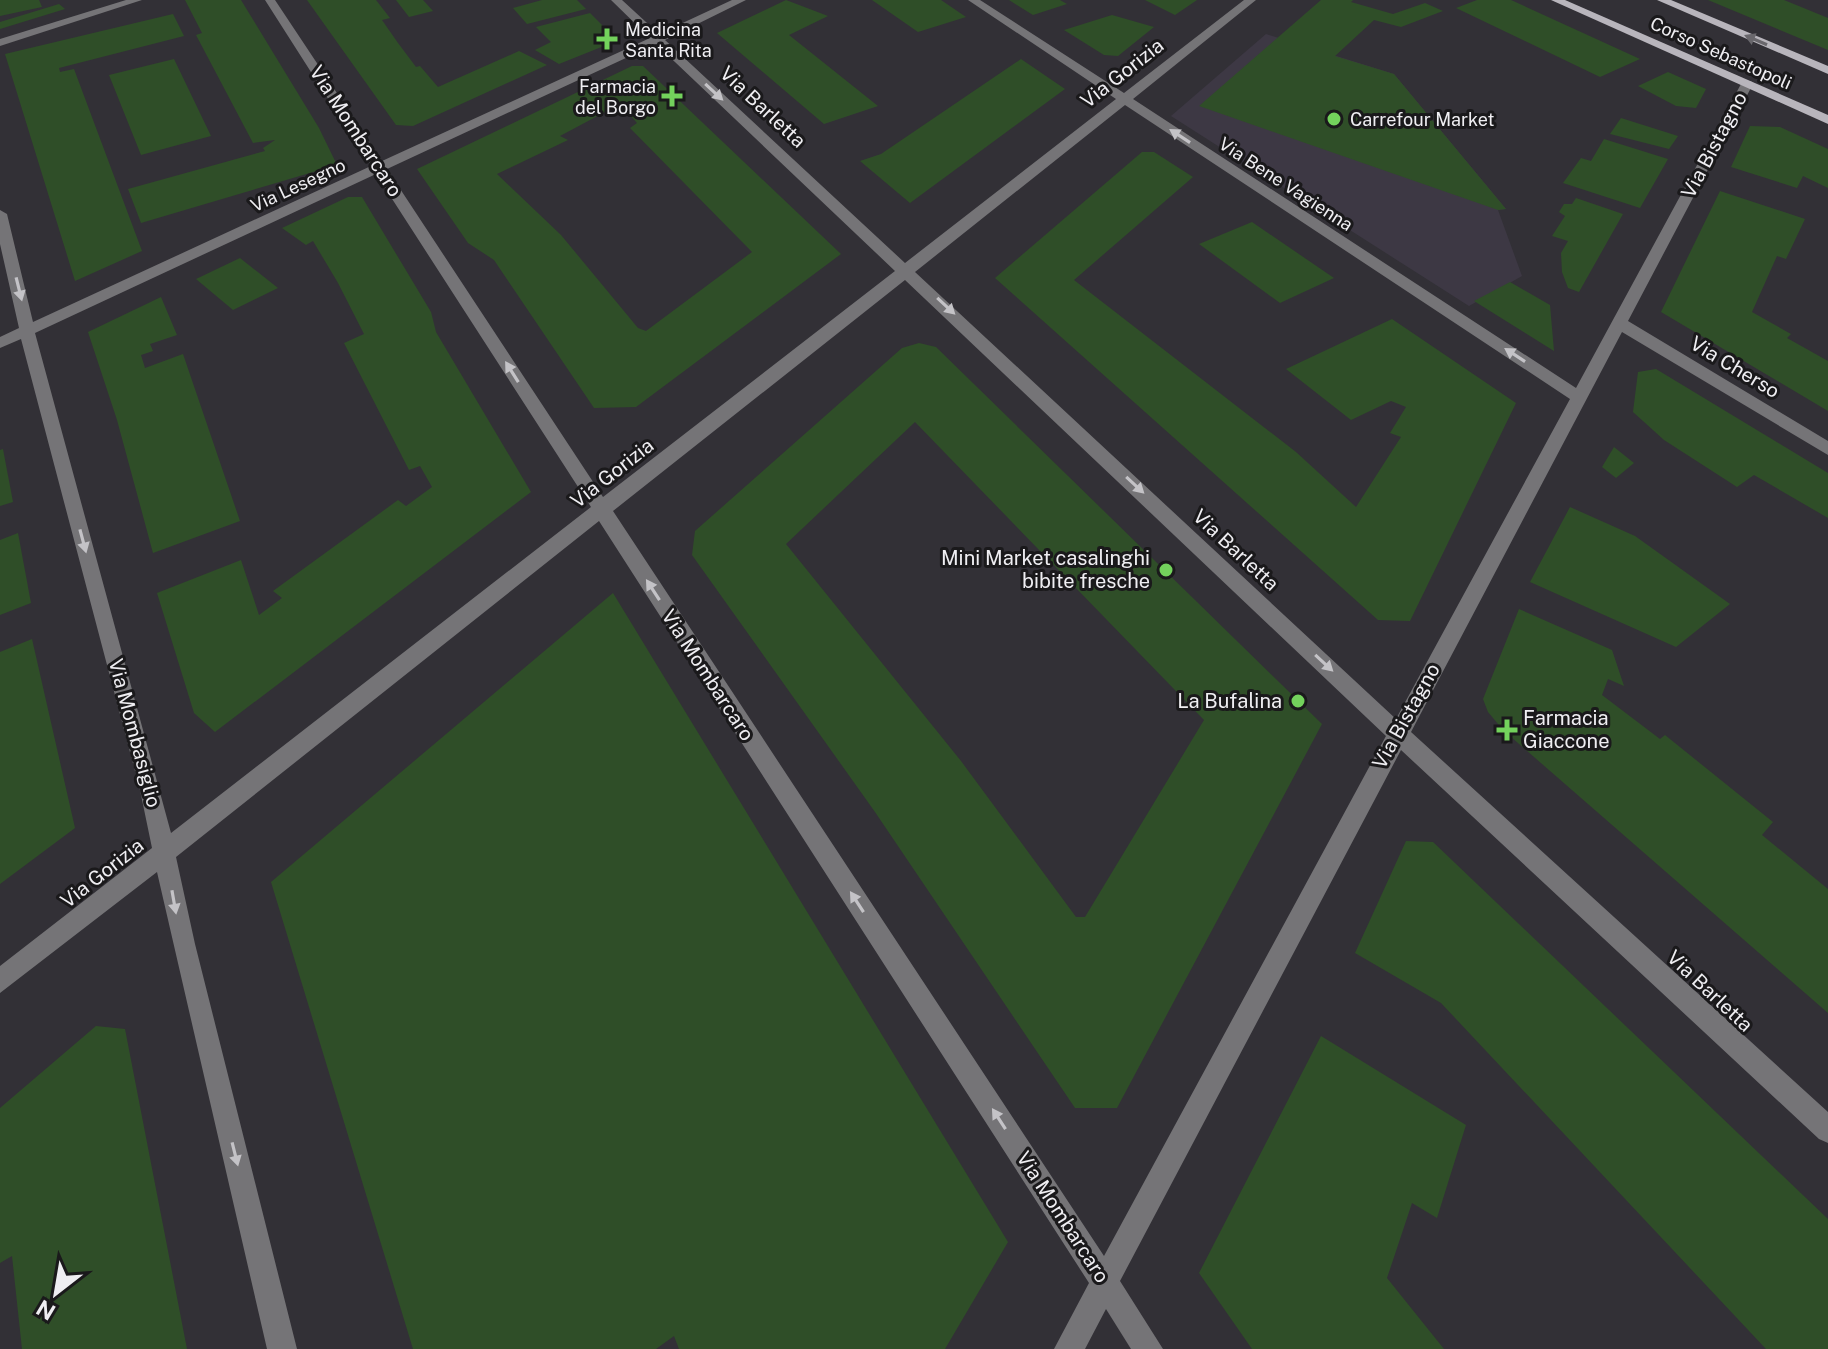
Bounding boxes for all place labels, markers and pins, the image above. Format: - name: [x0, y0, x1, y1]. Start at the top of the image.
- place label: Medicina Santa Rita: [625, 19, 712, 61]
- marker: Medicina Santa Rita: [596, 28, 618, 50]
- place label: Farmacia del Borgo: [575, 76, 656, 118]
- marker: Farmacia del Borgo: [663, 87, 681, 105]
- place label: Carrefour Market: [1350, 109, 1494, 130]
- marker: Carrefour Market: [1325, 110, 1343, 128]
- place label: Mini Market casalinghi bibite fresche: [941, 546, 1150, 593]
- marker: Mini Market casalinghi bibite fresche: [1157, 561, 1175, 579]
- place label: La Bufalina: [1177, 689, 1282, 713]
- marker: La Bufalina: [1289, 692, 1307, 710]
- place label: Farmacia Giaccone: [1523, 706, 1609, 753]
- marker: Farmacia Giaccone: [1498, 721, 1516, 739]

